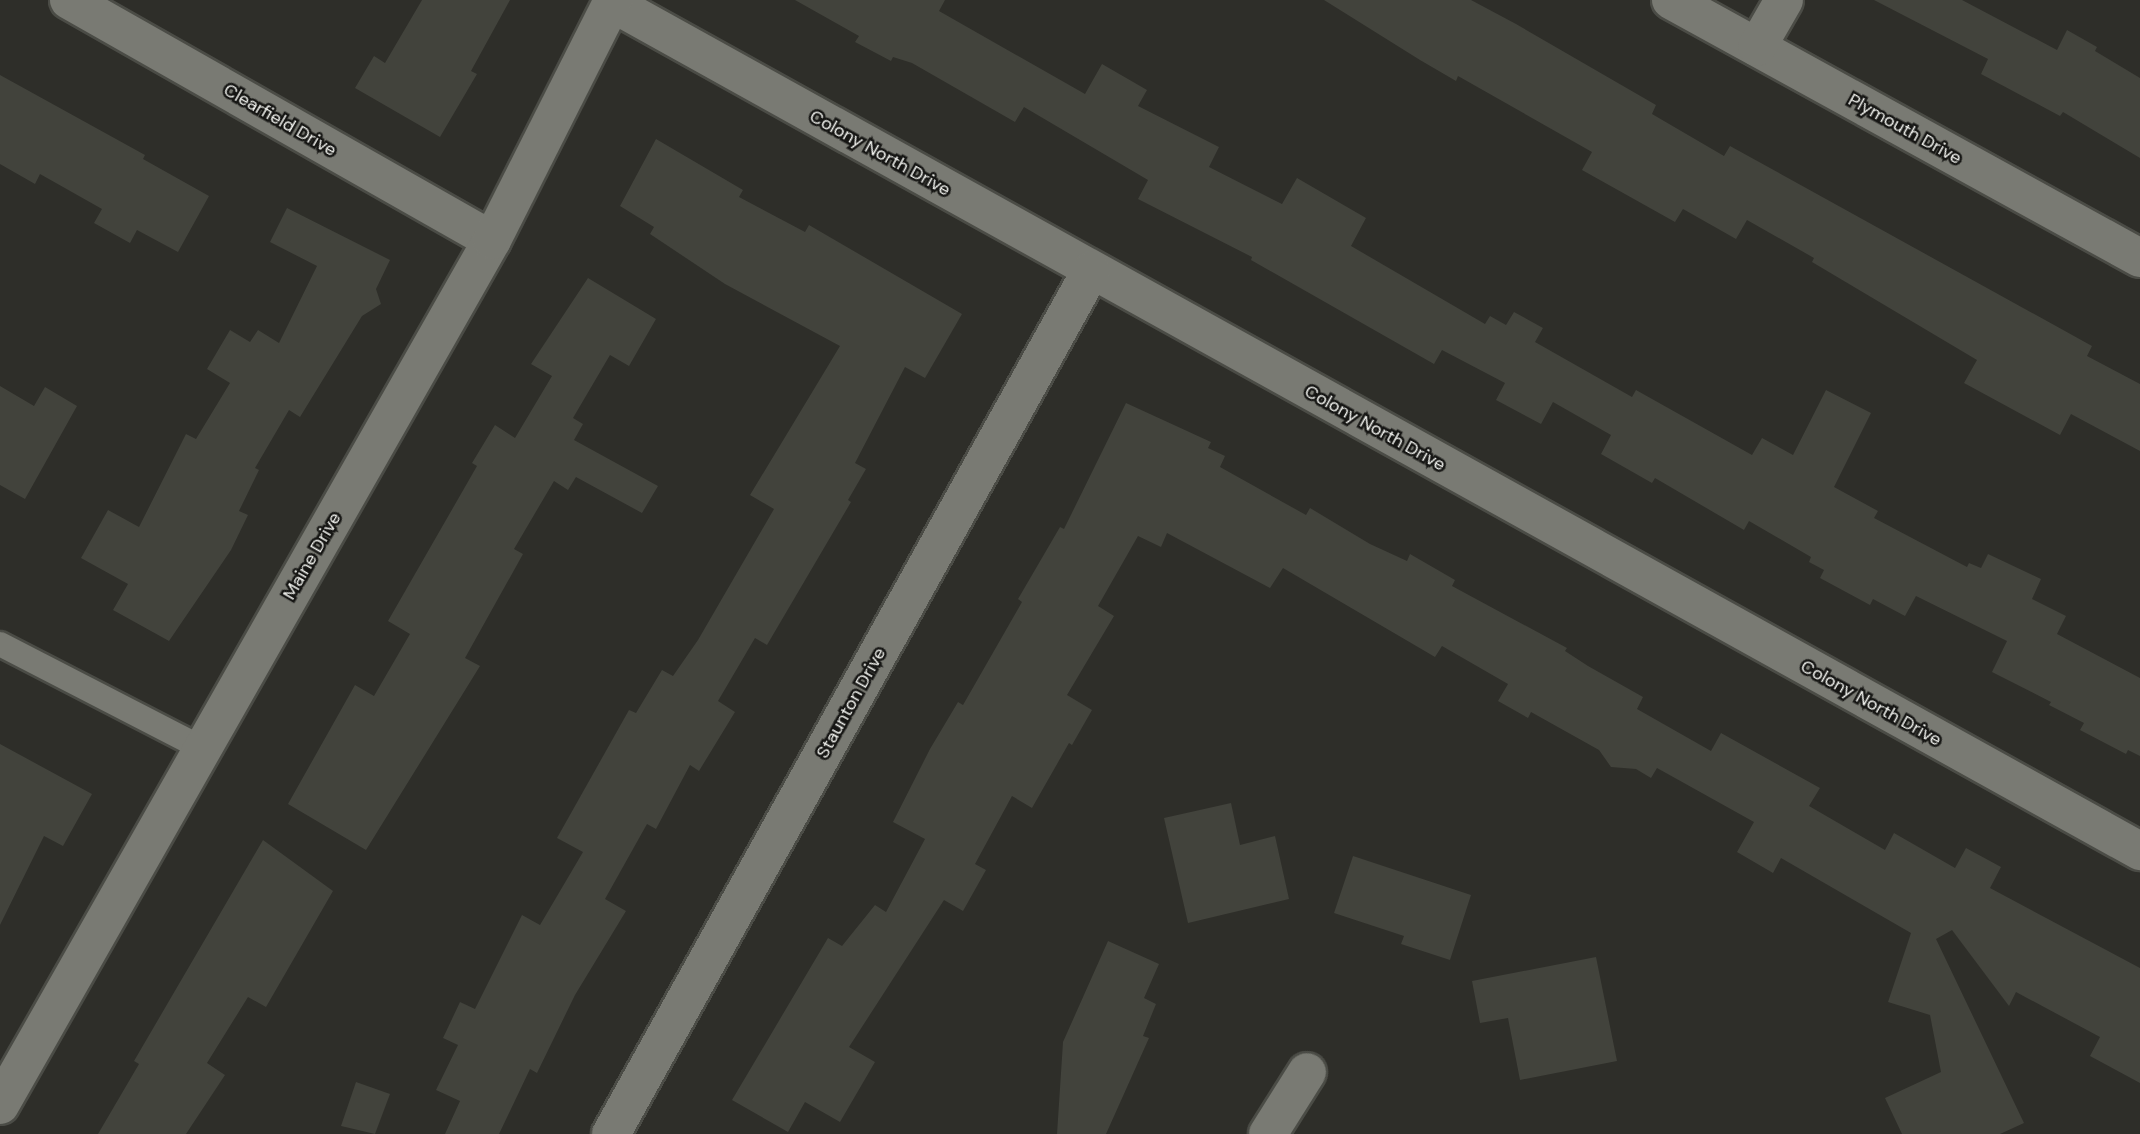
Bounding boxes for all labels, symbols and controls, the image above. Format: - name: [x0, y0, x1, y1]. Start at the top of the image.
- street label: Clearfield Drive: [220, 79, 340, 161]
- street label: Plymouth Drive: [1845, 89, 1965, 169]
- street label: Colony North Drive: [806, 105, 954, 201]
- street label: Colony North Drive: [1301, 380, 1449, 476]
- street label: Maine Drive: [278, 509, 346, 603]
- street label: Staunton Drive: [812, 644, 890, 762]
- street label: Colony North Drive: [1797, 655, 1945, 751]

